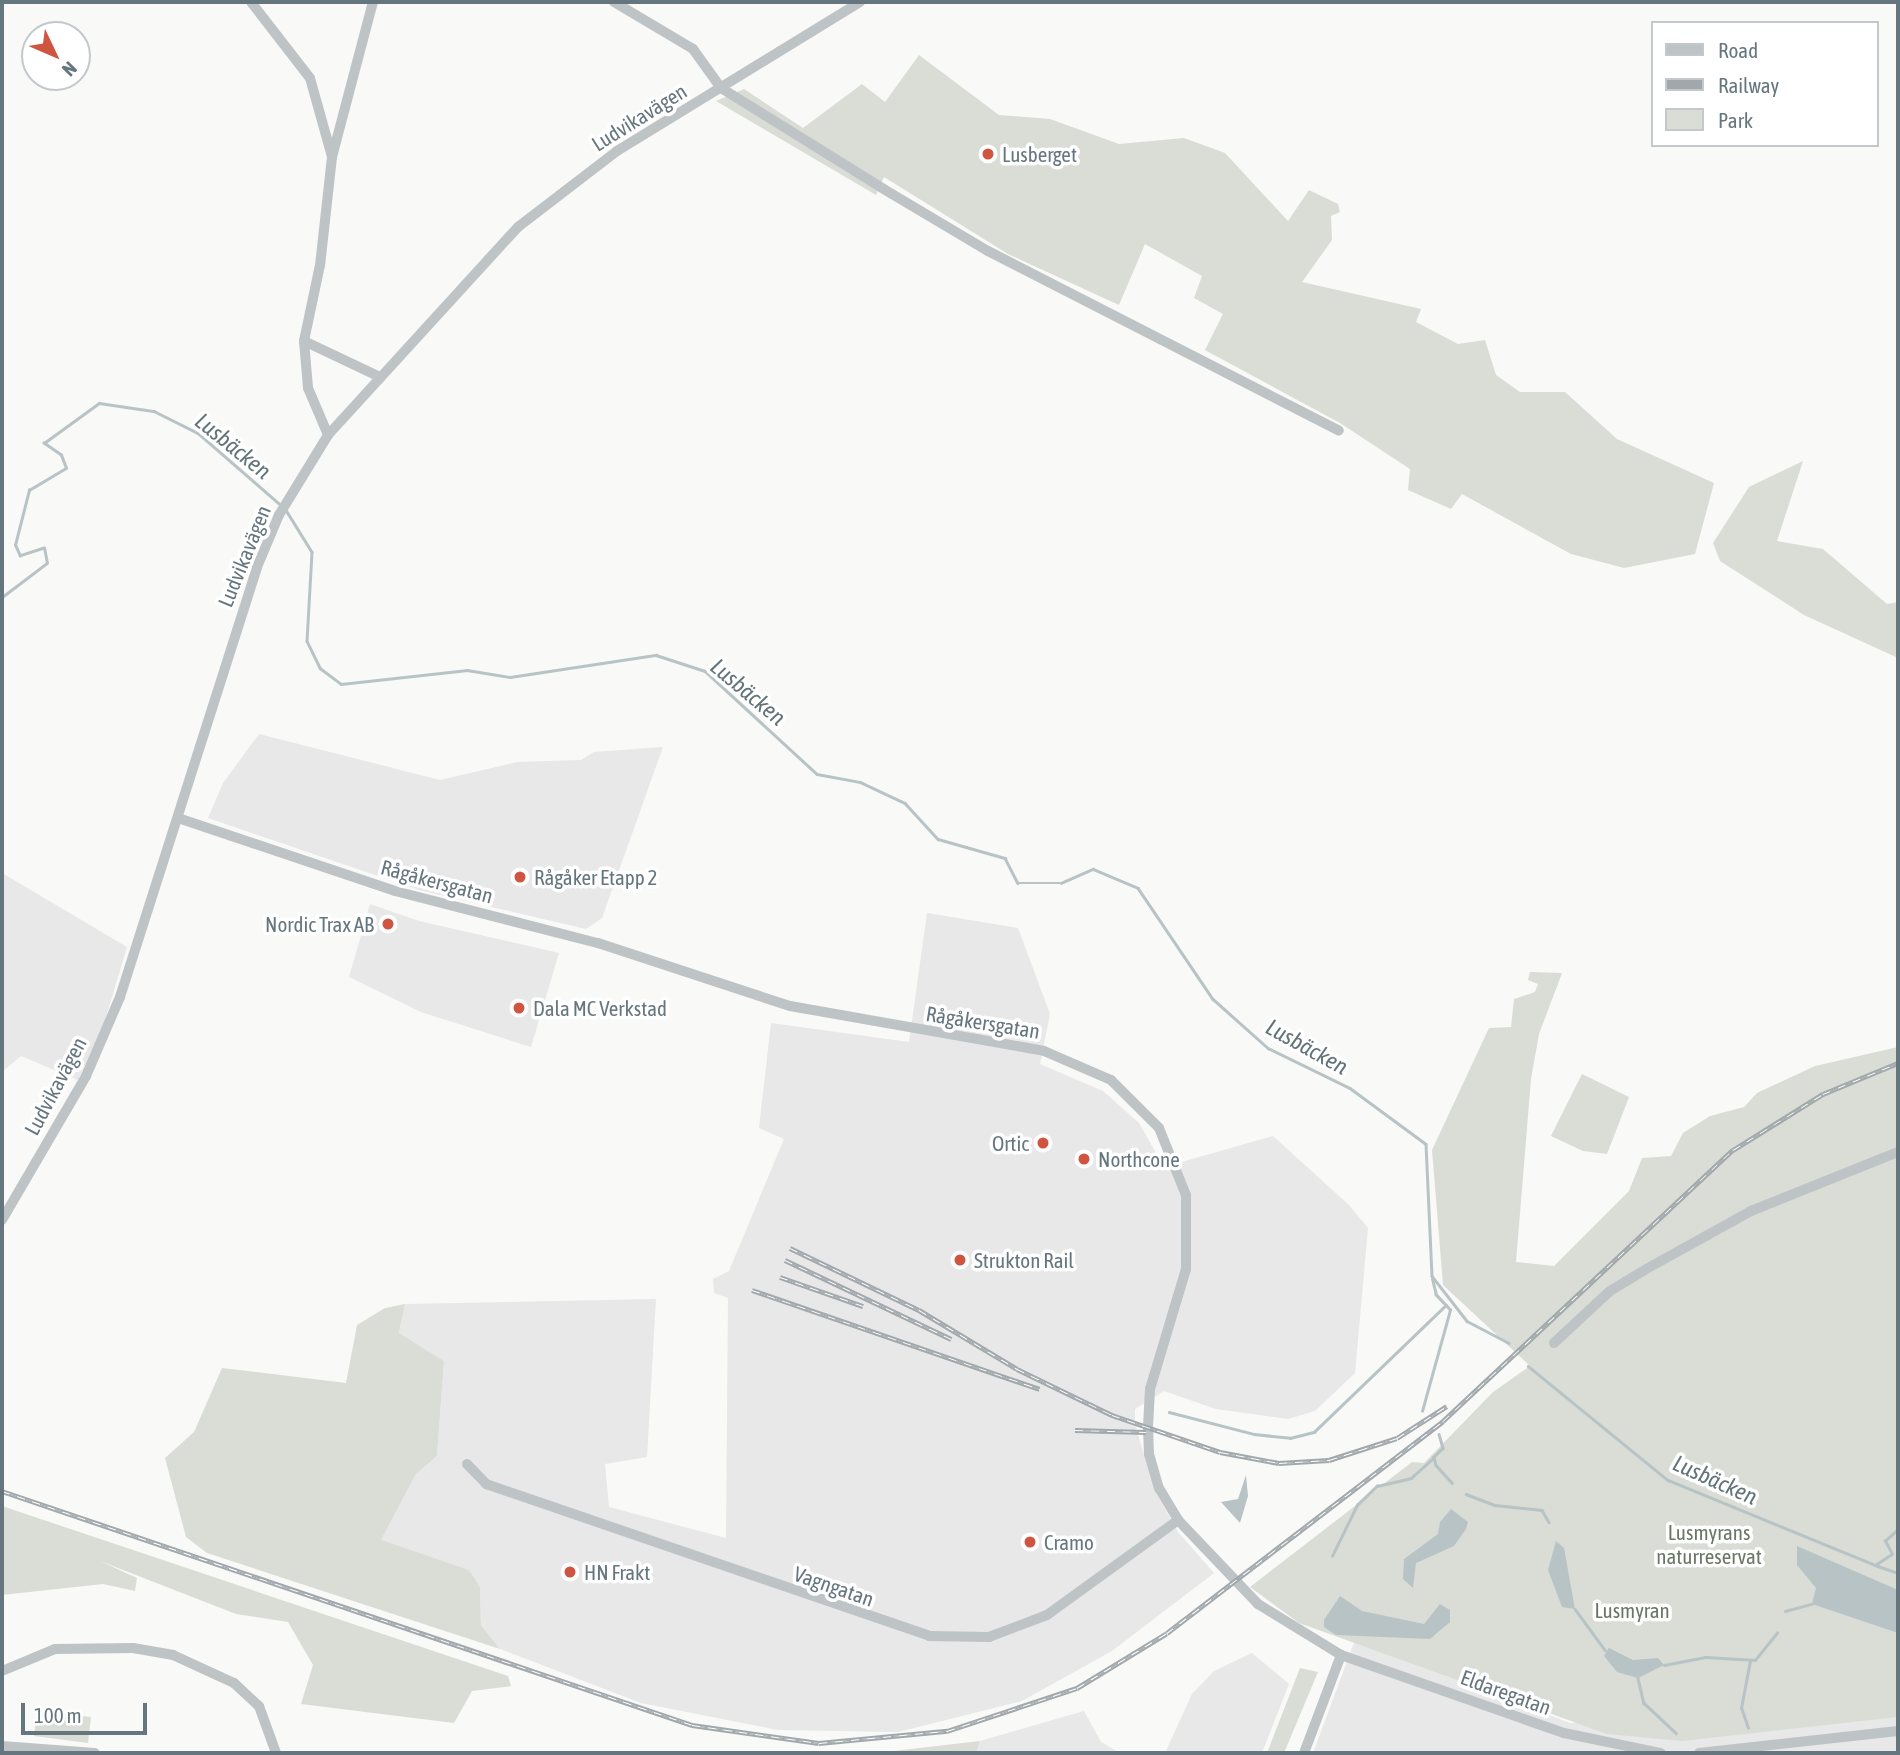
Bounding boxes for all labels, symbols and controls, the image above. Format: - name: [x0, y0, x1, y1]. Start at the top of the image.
- north arrow: [21, 21, 91, 91]
- legend: [1652, 21, 1879, 147]
- text: Road: [1718, 38, 1758, 62]
- text: N: [58, 58, 81, 81]
- text: Railway: [1718, 73, 1779, 97]
- street label: Ludvikavägen: [587, 78, 691, 156]
- text: Park: [1718, 108, 1753, 132]
- place label: Lusberget: [1002, 141, 1077, 167]
- marker: Lusberget: [980, 146, 996, 162]
- water label: Lusbäcken: [190, 407, 276, 485]
- street label: Ludvikavägen: [212, 502, 276, 610]
- water label: Lusbäcken: [705, 653, 791, 731]
- street label: Rågåkersgatan: [378, 854, 496, 908]
- place label: Rågåker Etapp 2: [534, 864, 657, 890]
- marker: Rågåker Etapp 2: [512, 869, 528, 885]
- place label: Nordic Trax AB: [265, 911, 374, 937]
- marker: Nordic Trax AB: [380, 916, 396, 932]
- place label: Dala MC Verkstad: [533, 995, 667, 1021]
- marker: Dala MC Verkstad: [511, 1000, 527, 1016]
- street label: Rågåkersgatan: [924, 1001, 1042, 1043]
- water label: Lusbäcken: [1261, 1013, 1353, 1081]
- street label: Ludvikavägen: [19, 1033, 91, 1139]
- place label: Ortic: [992, 1130, 1029, 1156]
- marker: Ortic: [1035, 1135, 1051, 1151]
- place label: Northcone: [1098, 1146, 1180, 1172]
- marker: Northcone: [1076, 1151, 1092, 1167]
- place label: Strukton Rail: [974, 1247, 1074, 1273]
- marker: Strukton Rail: [952, 1252, 968, 1268]
- water label: Lusbäcken: [1669, 1449, 1761, 1511]
- park label: Lusmyrans naturreservat: [1656, 1519, 1762, 1569]
- place label: Cramo: [1044, 1529, 1094, 1555]
- marker: Cramo: [1022, 1534, 1038, 1550]
- place label: HN Frakt: [584, 1559, 650, 1585]
- street label: Vagngatan: [791, 1561, 877, 1611]
- marker: HN Frakt: [562, 1564, 578, 1580]
- park label: Lusmyran: [1594, 1597, 1670, 1623]
- street label: Eldaregatan: [1457, 1664, 1555, 1720]
- scale bar: [24, 1688, 150, 1732]
- text: 100 m: [34, 1703, 82, 1727]

